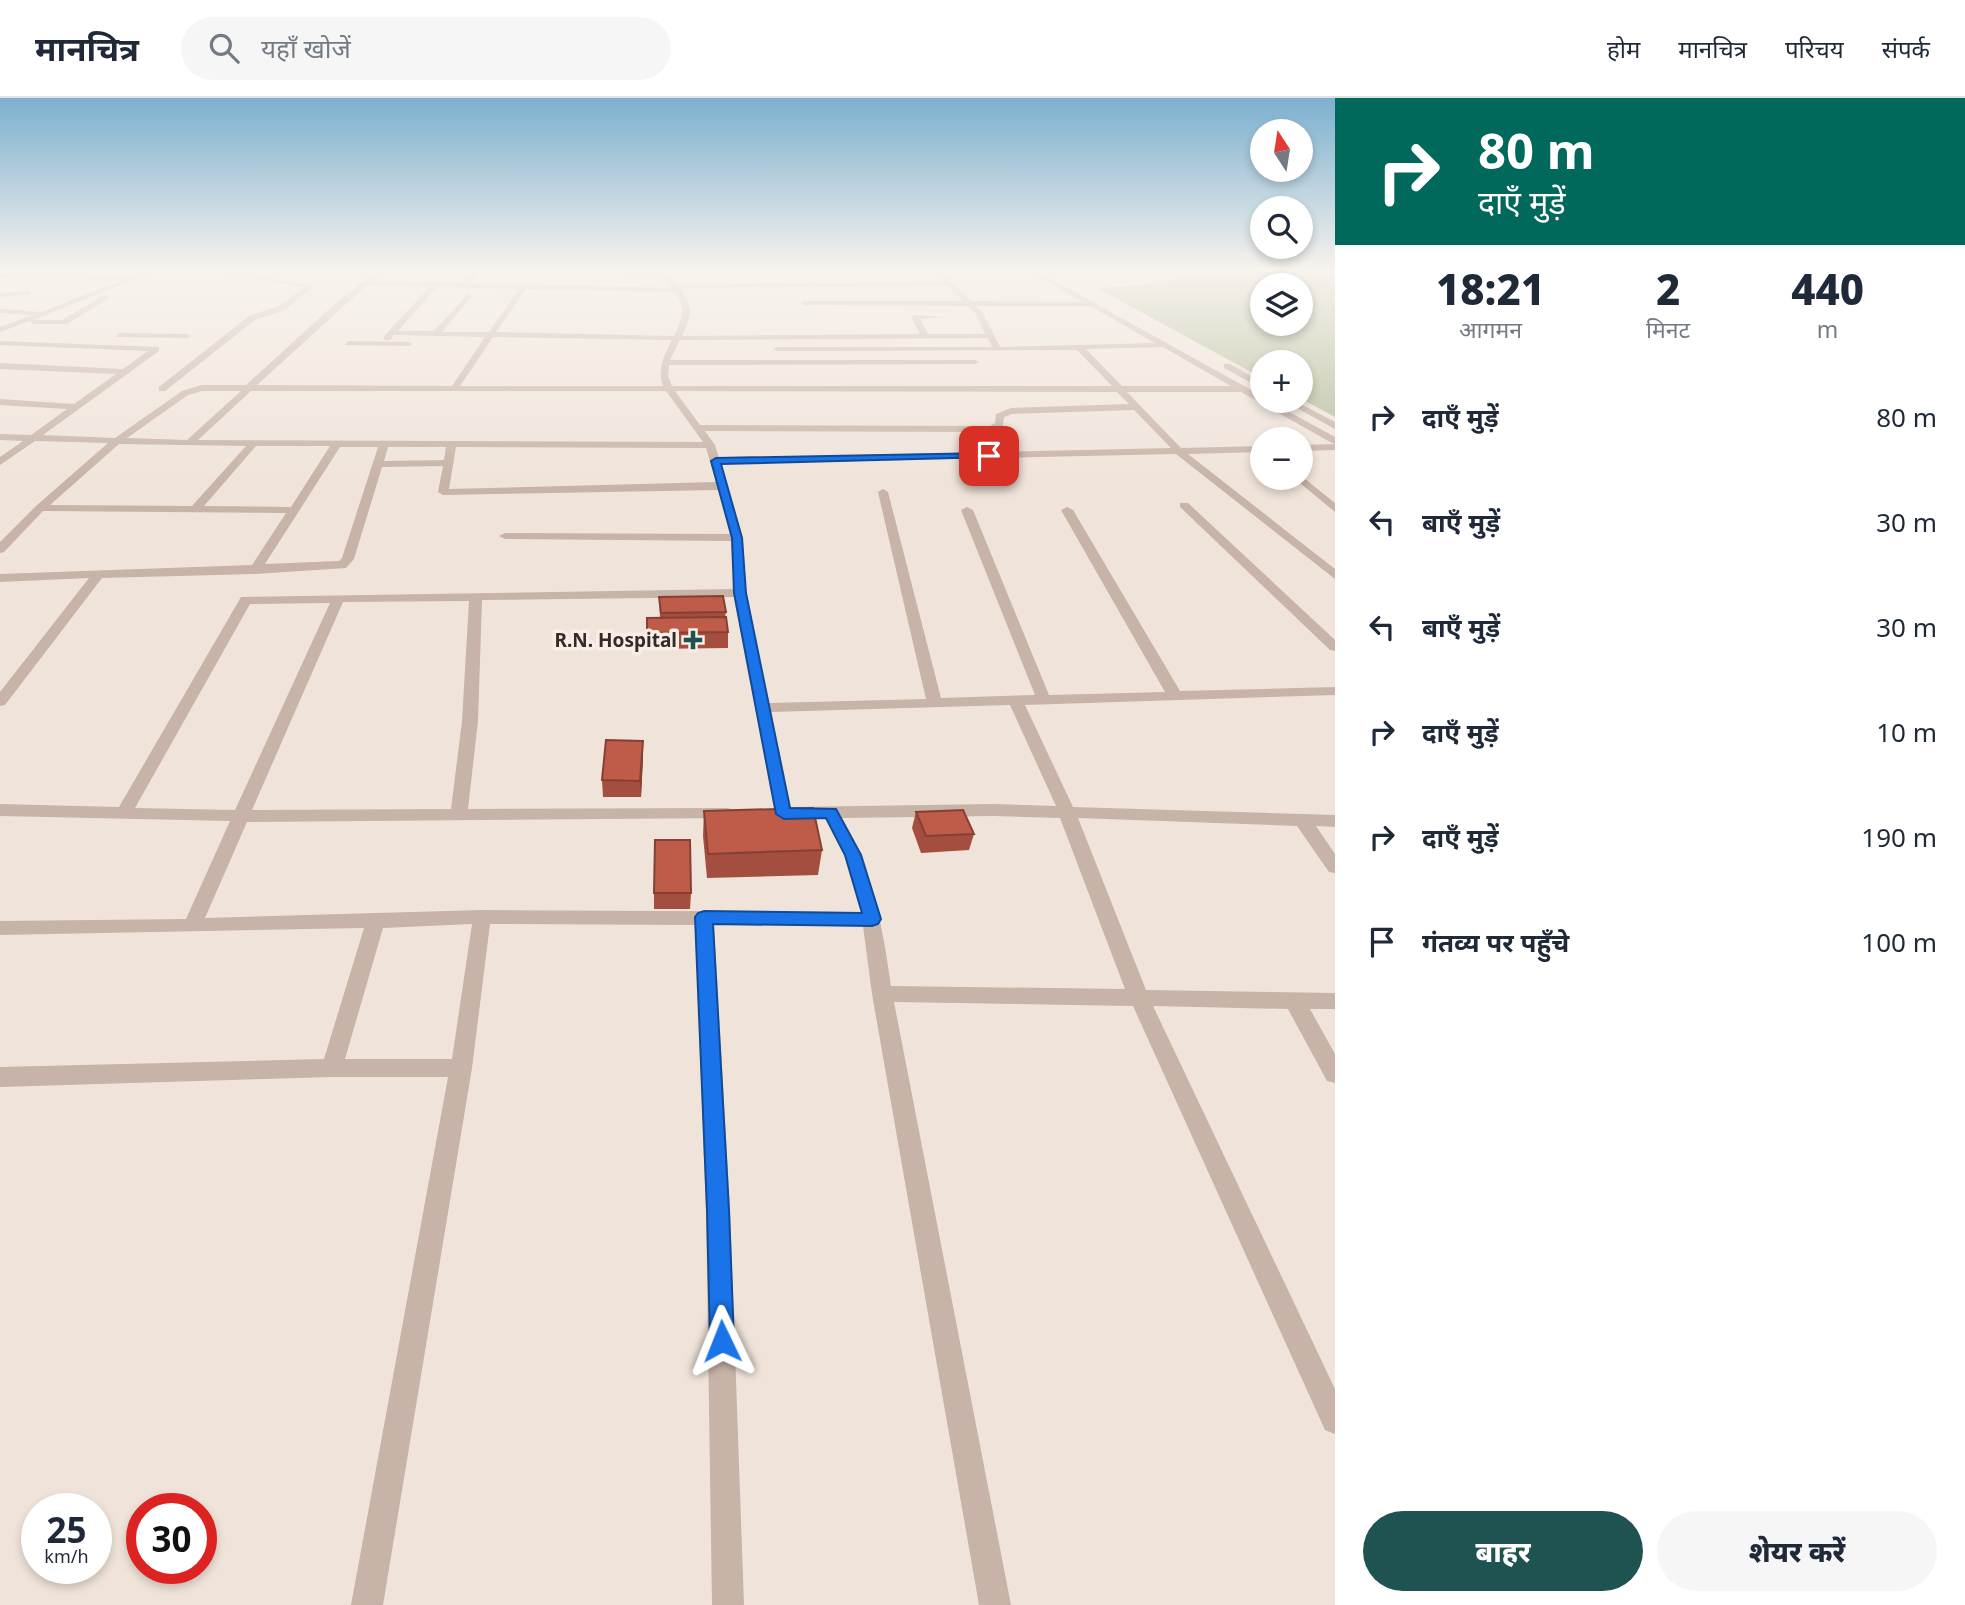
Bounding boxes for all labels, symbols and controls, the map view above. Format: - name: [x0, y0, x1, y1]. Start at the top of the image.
- search box: [181, 17, 671, 80]
- text: मानचित्र: [35, 26, 139, 71]
- icon: search: [205, 29, 243, 67]
- text: यहाँ खोजें: [261, 30, 351, 66]
- text: होम: [1607, 32, 1640, 65]
- text: मानचित्र: [1678, 32, 1747, 65]
- text: परिचय: [1785, 32, 1844, 65]
- text: संपर्क: [1882, 32, 1930, 65]
- text: 80 m: [1478, 117, 1595, 183]
- north arrow: [1250, 119, 1312, 182]
- map controls: [1250, 119, 1313, 490]
- icon: right: [1363, 126, 1454, 217]
- text: दाएँ मुड़ें: [1478, 180, 1566, 223]
- button: search: [1250, 196, 1313, 259]
- text: 18:21: [1436, 260, 1545, 317]
- text: 2: [1656, 260, 1680, 317]
- text: 440: [1791, 260, 1864, 317]
- button: layers: [1250, 273, 1313, 336]
- text: आगमन: [1459, 313, 1522, 345]
- text: मिनट: [1646, 313, 1690, 345]
- text: m: [1817, 313, 1838, 345]
- button: +: [1250, 350, 1313, 413]
- icon: right: [1363, 398, 1401, 436]
- text: दाएँ मुड़ें: [1422, 399, 1499, 435]
- text: 80 m: [1876, 399, 1937, 435]
- pin: [959, 426, 1019, 486]
- button: −: [1250, 427, 1313, 490]
- icon: arrive: [970, 437, 1008, 475]
- icon: left: [1363, 503, 1401, 541]
- text: बाएँ मुड़ें: [1422, 504, 1500, 540]
- text: 30 m: [1876, 504, 1937, 540]
- icon: left: [1363, 608, 1401, 646]
- text: बाएँ मुड़ें: [1422, 609, 1500, 645]
- text: 30 m: [1876, 609, 1937, 645]
- place label: R.N. Hospital: [555, 627, 677, 653]
- marker: R.N. Hospital: [683, 630, 703, 650]
- icon: right: [1363, 713, 1401, 751]
- text: दाएँ मुड़ें: [1422, 714, 1499, 750]
- text: 10 m: [1876, 714, 1937, 750]
- icon: right: [1363, 818, 1401, 856]
- text: दाएँ मुड़ें: [1422, 819, 1499, 855]
- text: 190 m: [1861, 819, 1937, 855]
- icon: arrive: [1363, 923, 1401, 961]
- text: गंतव्य पर पहुँचे: [1422, 924, 1569, 960]
- text: 100 m: [1861, 924, 1937, 960]
- position arrow: [685, 1304, 759, 1378]
- speed limit sign: 30: [126, 1493, 217, 1584]
- text: 25: [46, 1506, 87, 1553]
- button: बाहर: [1363, 1511, 1643, 1591]
- button: शेयर करें: [1657, 1511, 1937, 1591]
- text: km/h: [44, 1544, 89, 1568]

